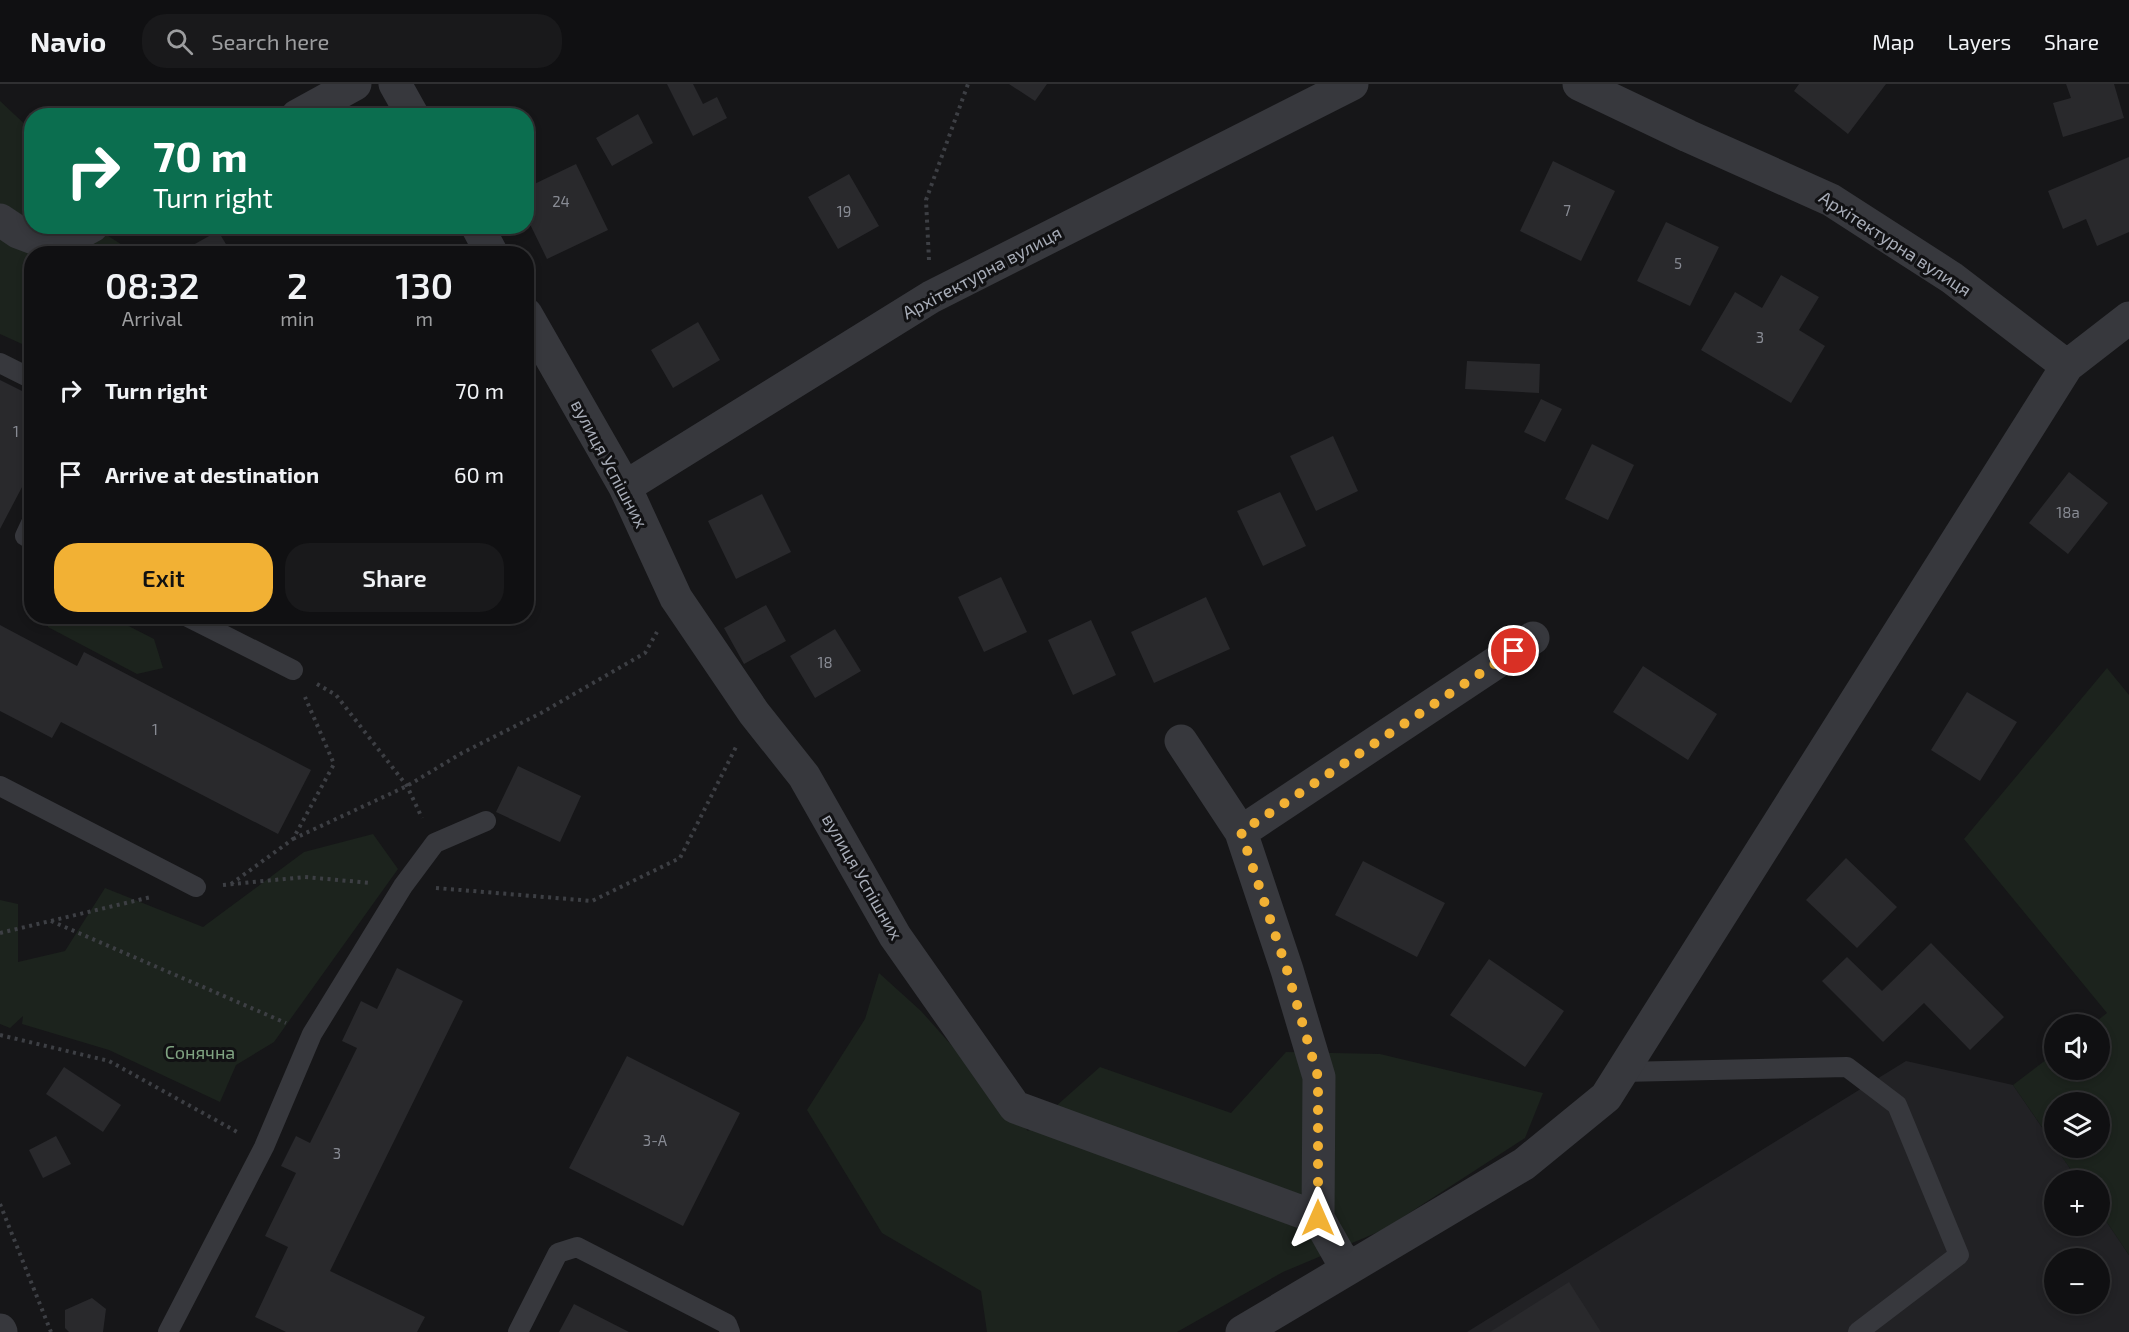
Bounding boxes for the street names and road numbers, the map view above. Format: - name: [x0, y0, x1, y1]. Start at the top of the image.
- street label: Архітектурна вулиця: [1815, 186, 1976, 301]
- street label: Архітектурна вулиця: [898, 221, 1065, 323]
- street label: вулиця Успішних: [567, 396, 653, 532]
- street label: вулиця Успішних: [818, 809, 908, 944]

